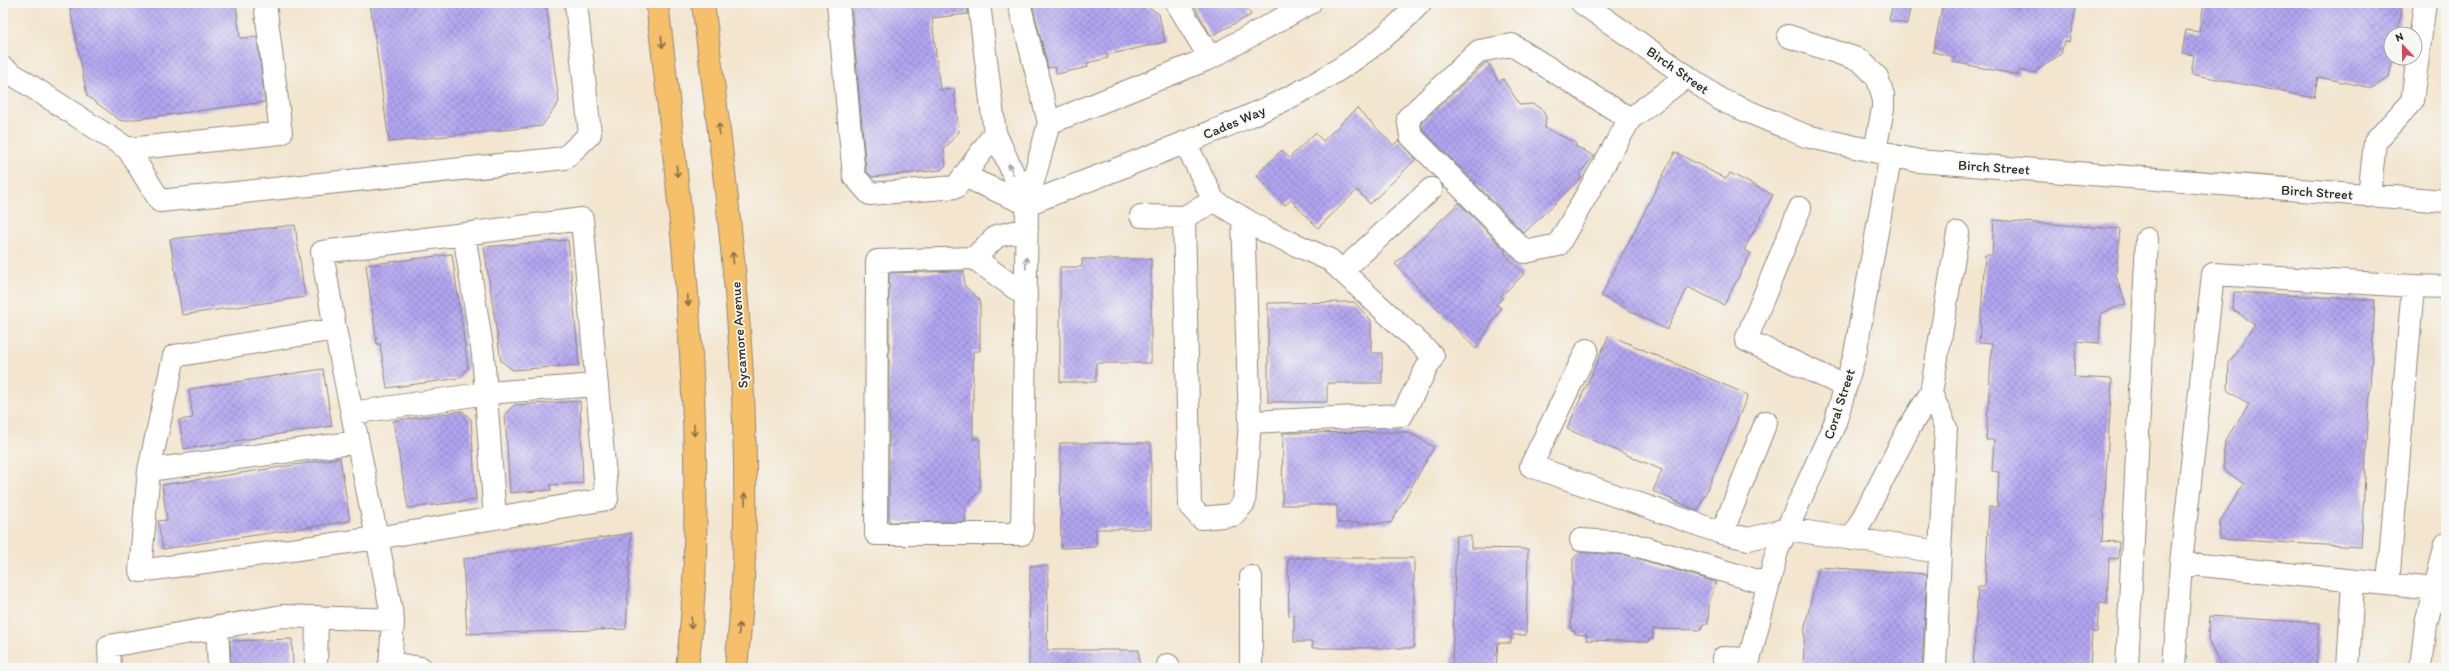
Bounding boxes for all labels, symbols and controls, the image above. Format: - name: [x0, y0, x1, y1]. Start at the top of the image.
- north arrow: [2383, 26, 2423, 66]
- text: N: [2394, 30, 2405, 45]
- one-way arrow: [658, 35, 666, 48]
- street label: Birch Street: [1643, 43, 1712, 98]
- street label: Cades Way: [1201, 102, 1268, 143]
- one-way arrow: [715, 123, 723, 136]
- street label: Birch Street: [1957, 157, 2031, 178]
- one-way arrow: [1007, 163, 1014, 175]
- one-way arrow: [673, 164, 680, 177]
- street label: Birch Street: [2280, 182, 2354, 203]
- one-way arrow: [729, 252, 737, 265]
- one-way arrow: [1022, 257, 1030, 270]
- street label: Sycamore Avenue: [727, 281, 752, 389]
- one-way arrow: [684, 293, 691, 306]
- street label: Coral Street: [1820, 367, 1859, 442]
- one-way arrow: [690, 423, 698, 436]
- one-way arrow: [741, 493, 748, 506]
- one-way arrow: [687, 616, 695, 629]
- one-way arrow: [736, 623, 743, 636]

